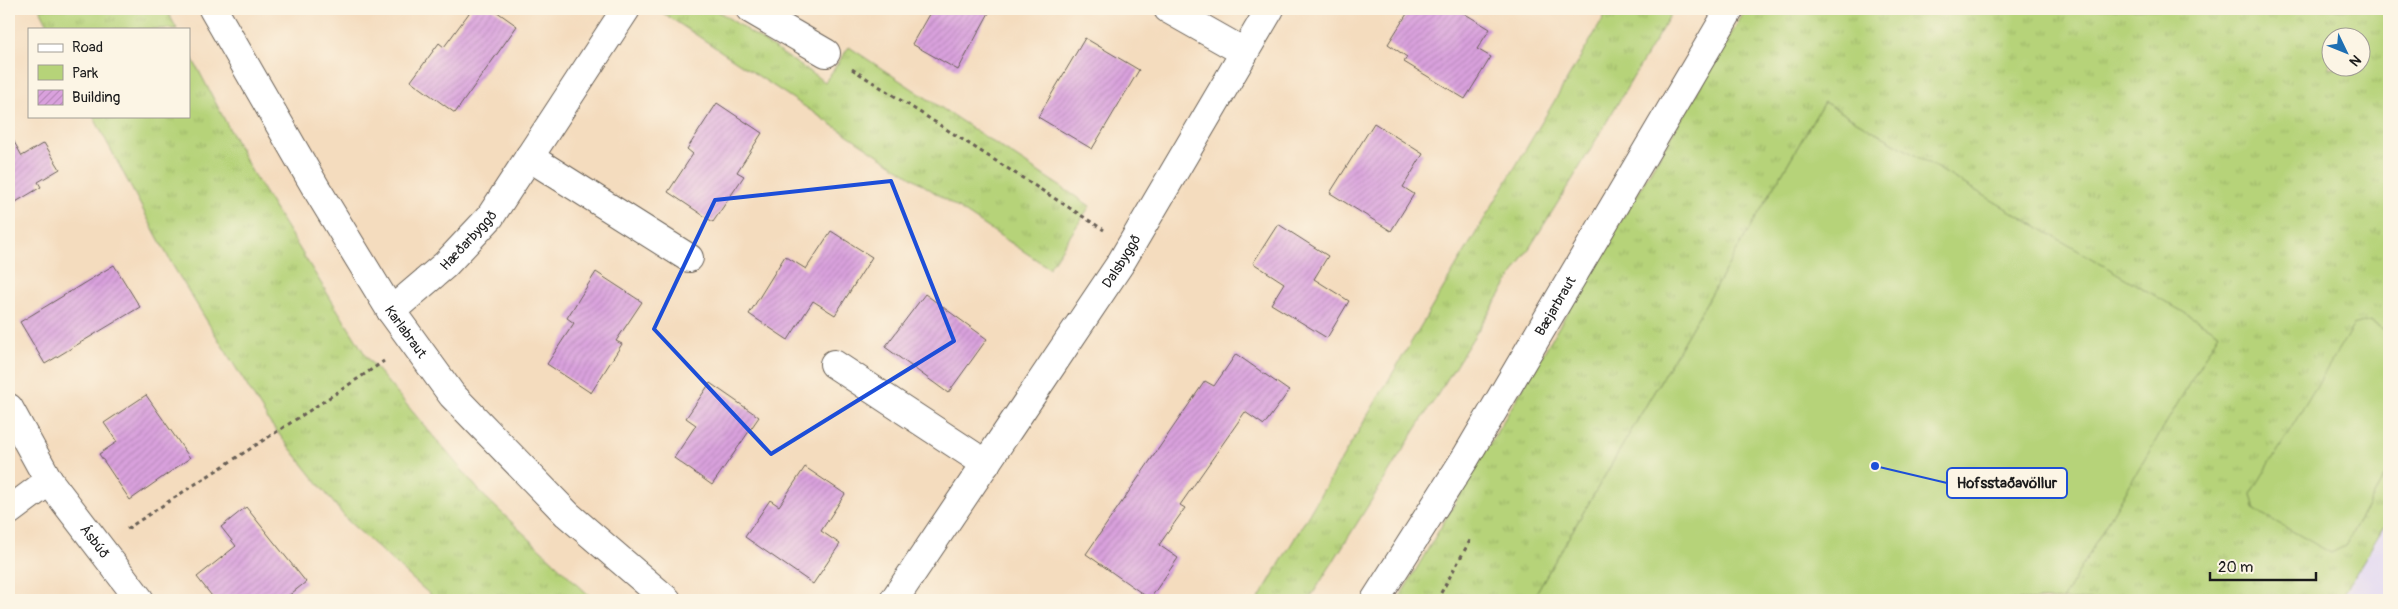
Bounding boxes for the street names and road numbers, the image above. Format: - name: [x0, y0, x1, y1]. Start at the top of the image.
- street label: Hæðarbyggð: [437, 207, 501, 274]
- street label: Dalsbyggð: [1098, 231, 1145, 291]
- street label: Bæjarbraut: [1531, 273, 1580, 339]
- street label: Karlabraut: [381, 303, 430, 362]
- street label: Ásbúð: [76, 521, 113, 562]

